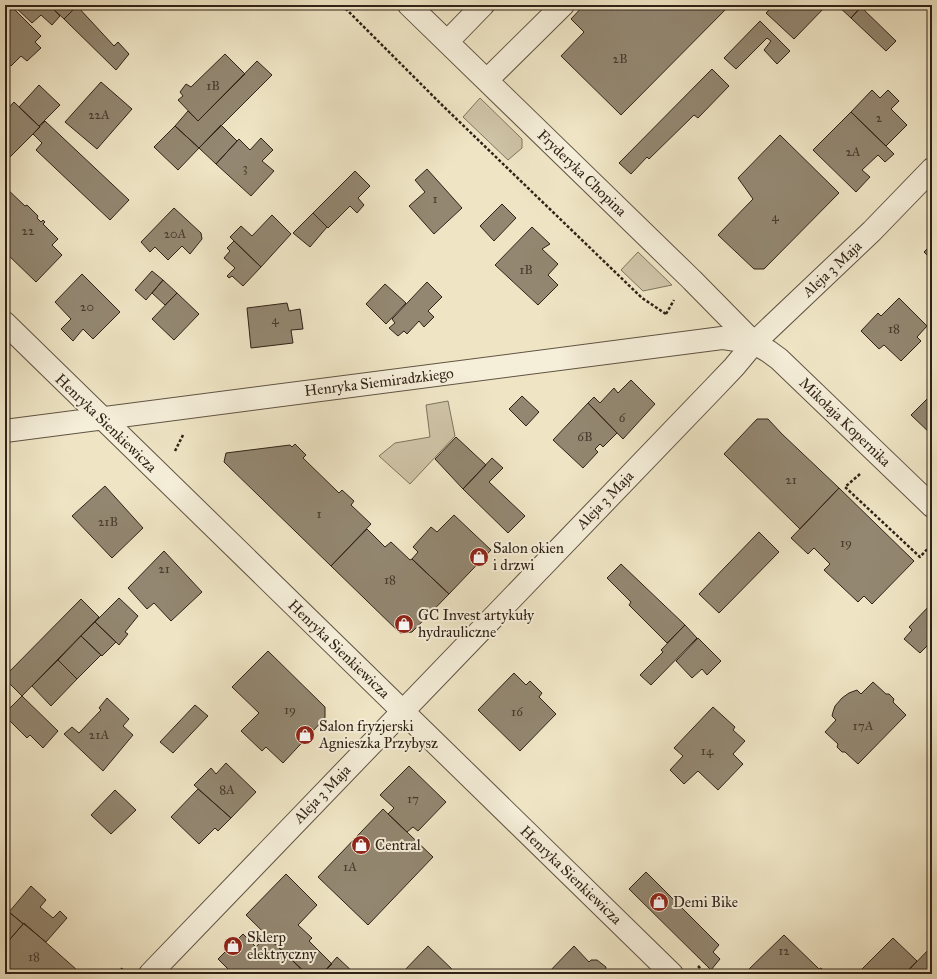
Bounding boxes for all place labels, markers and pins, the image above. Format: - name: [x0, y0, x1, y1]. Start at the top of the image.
- place label: Salon okien i drzwi: [493, 539, 564, 574]
- shop icon: Salon okien i drzwi: [468, 546, 490, 568]
- place label: GC Invest artykuły hydrauliczne: [418, 606, 535, 641]
- shop icon: GC Invest artykuły hydrauliczne: [393, 613, 415, 635]
- place label: Salon fryzjerski Agnieszka Przybysz: [318, 717, 438, 752]
- shop icon: Salon fryzjerski Agnieszka Przybysz: [294, 724, 316, 746]
- shop icon: Central: [350, 834, 372, 856]
- place label: Central: [375, 836, 422, 854]
- shop icon: Demi Bike: [648, 891, 670, 913]
- place label: Demi Bike: [673, 893, 738, 911]
- place label: Sklerp elektryczny: [247, 928, 317, 963]
- shop icon: Sklerp elektryczny: [222, 935, 244, 957]

